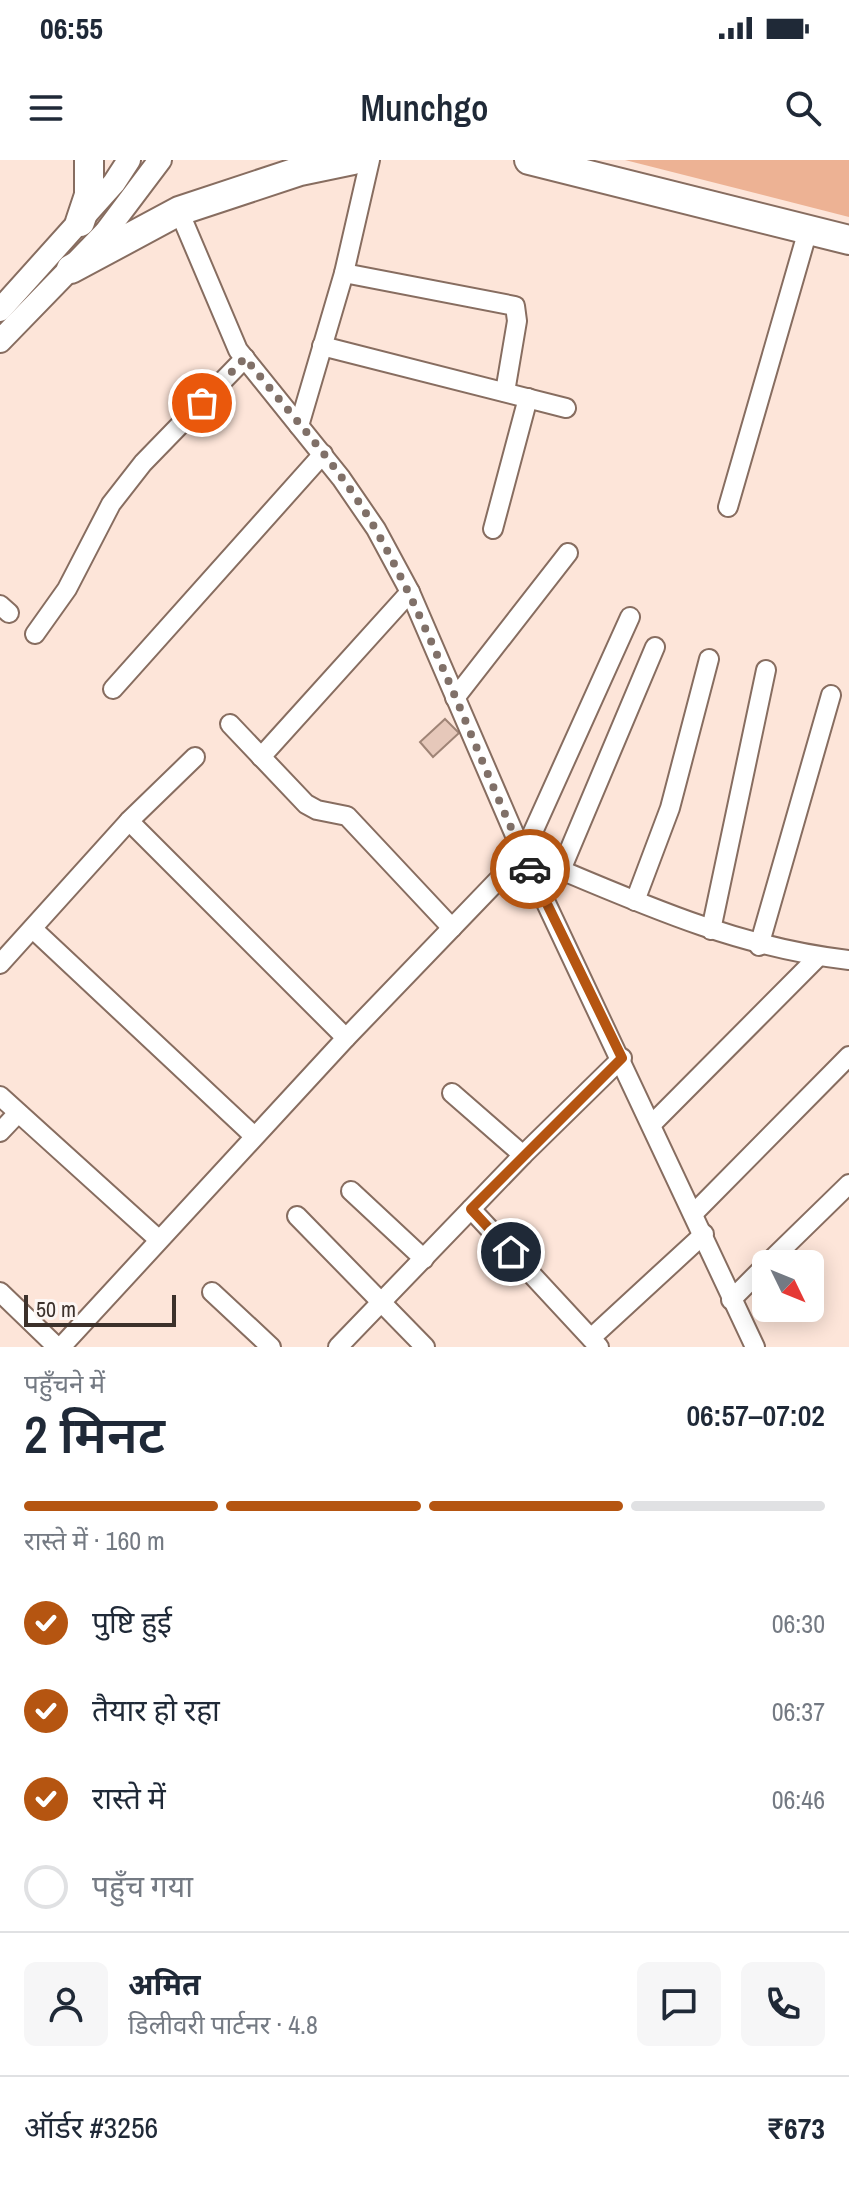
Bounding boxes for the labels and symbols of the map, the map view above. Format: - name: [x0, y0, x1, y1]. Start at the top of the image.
- pin: [168, 369, 236, 437]
- courier: [490, 829, 570, 909]
- pin: [477, 1218, 545, 1286]
- north arrow: [752, 1250, 824, 1322]
- scale bar: [24, 1291, 176, 1327]

